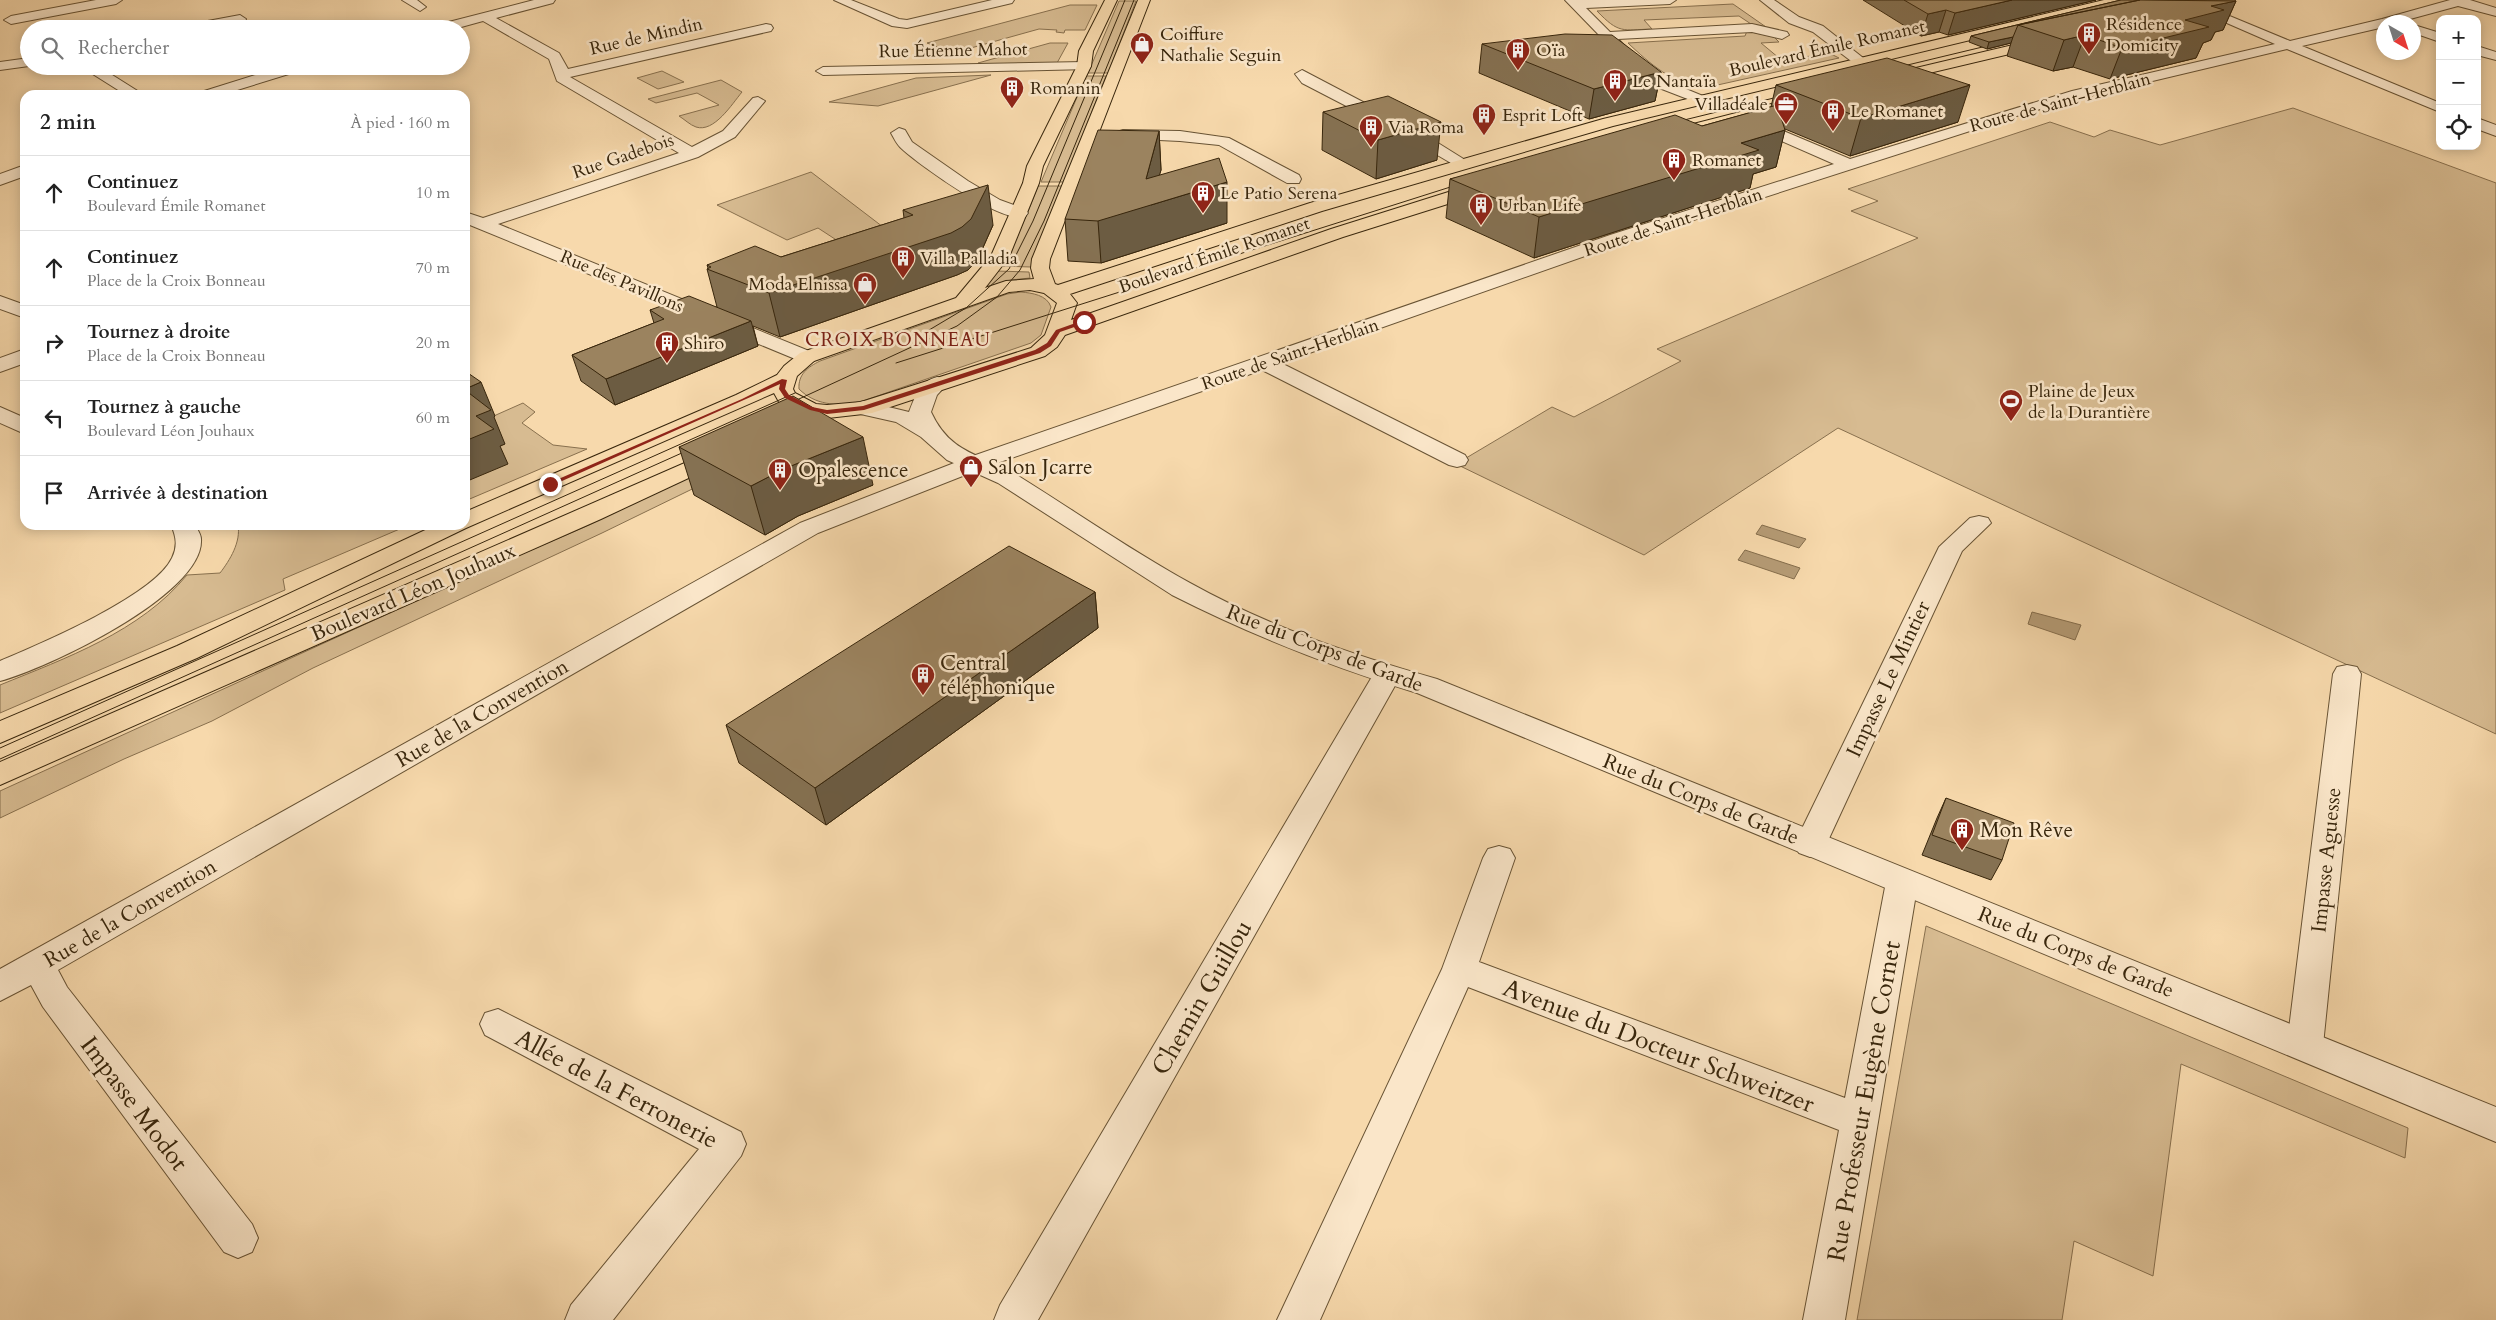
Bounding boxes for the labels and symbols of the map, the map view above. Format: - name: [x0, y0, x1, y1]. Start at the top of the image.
- street label: Rue de Mindin: [587, 11, 706, 62]
- place label: Résidence Domicity: [2106, 12, 2182, 58]
- street label: Boulevard Émile Romanet: [1727, 14, 1928, 83]
- north arrow: [2376, 15, 2421, 60]
- building icon: Résidence Domicity: [2076, 21, 2102, 55]
- place label: Coiffure Nathalie Seguin: [1160, 22, 1282, 68]
- shop icon: Coiffure Nathalie Seguin: [1129, 31, 1155, 65]
- street label: Rue Étienne Mahot: [878, 37, 1028, 64]
- building icon: Oïa: [1505, 37, 1531, 71]
- place label: Oïa: [1536, 38, 1566, 63]
- street label: Route de Saint-Herblain: [1967, 66, 2154, 139]
- building icon: Le Nantaïa: [1602, 68, 1628, 102]
- place label: Le Nantaïa: [1632, 69, 1717, 94]
- building icon: Romanin: [999, 75, 1025, 109]
- place label: Romanin: [1030, 76, 1101, 101]
- office icon: Villadéale: [1773, 91, 1799, 125]
- place label: Villadéale: [1694, 92, 1768, 117]
- building icon: Le Romanet: [1820, 98, 1846, 132]
- place label: Le Romanet: [1850, 99, 1944, 124]
- building icon: Esprit Loft: [1471, 102, 1497, 136]
- place label: Esprit Loft: [1502, 103, 1583, 128]
- building icon: Via Roma: [1358, 114, 1384, 148]
- place label: Via Roma: [1388, 115, 1464, 140]
- street label: Rue Gadebois: [569, 127, 677, 185]
- building icon: Romanet: [1661, 147, 1687, 181]
- place label: Romanet: [1692, 148, 1762, 173]
- building icon: Le Patio Serena: [1190, 180, 1216, 214]
- place label: Le Patio Serena: [1220, 181, 1338, 206]
- street label: Route de Saint-Herblain: [1581, 182, 1766, 263]
- building icon: Urban Life: [1468, 192, 1494, 226]
- place label: Urban Life: [1498, 193, 1581, 218]
- street label: Boulevard Émile Romanet: [1115, 211, 1313, 300]
- street label: Rue des Pavillons: [556, 244, 687, 319]
- building icon: Villa Palladia: [890, 245, 916, 279]
- place label: Villa Palladia: [920, 246, 1018, 271]
- shop icon: Moda Elnissa: [852, 271, 878, 305]
- place label: Moda Elnissa: [748, 272, 848, 297]
- route start: [1073, 311, 1096, 334]
- street label: Route de Saint-Herblain: [1198, 312, 1383, 397]
- district label: CROIX BONNEAU: [805, 327, 991, 353]
- building icon: Shiro: [654, 330, 680, 364]
- place label: Shiro: [684, 331, 725, 356]
- place label: Plaine de Jeux de la Durantière: [2028, 379, 2151, 425]
- sports icon: Plaine de Jeux de la Durantière: [1998, 388, 2024, 422]
- place label: Salon Jcarre: [988, 453, 1092, 482]
- shop icon: Salon Jcarre: [958, 454, 984, 488]
- place label: Opalescence: [798, 456, 908, 485]
- building icon: Opalescence: [767, 457, 793, 491]
- route end: [539, 473, 562, 496]
- street label: Boulevard Léon Jouhaux: [306, 536, 521, 649]
- street label: Impasse Le Mintier: [1839, 596, 1938, 762]
- street label: Rue du Corps de Garde: [1222, 597, 1428, 699]
- place label: Central téléphonique: [940, 649, 1055, 702]
- street label: Rue de la Convention: [391, 652, 574, 775]
- building icon: Central téléphonique: [910, 662, 936, 696]
- street label: Rue du Corps de Garde: [1599, 747, 1803, 852]
- street label: Impasse Aguesse: [2304, 786, 2349, 934]
- place label: Mon Rêve: [1980, 816, 2073, 845]
- building icon: Mon Rêve: [1949, 817, 1975, 851]
- street label: Rue de la Convention: [39, 852, 222, 975]
- street label: Rue du Corps de Garde: [1974, 900, 2178, 1005]
- street label: Chemin Guillou: [1144, 914, 1260, 1081]
- street label: Rue Professeur Eugène Cornet: [1819, 938, 1909, 1264]
- street label: Avenue du Docteur Schweitzer: [1498, 971, 1820, 1121]
- street label: Allée de la Ferronerie: [509, 1021, 724, 1157]
- street label: Impasse Modot: [72, 1029, 196, 1178]

